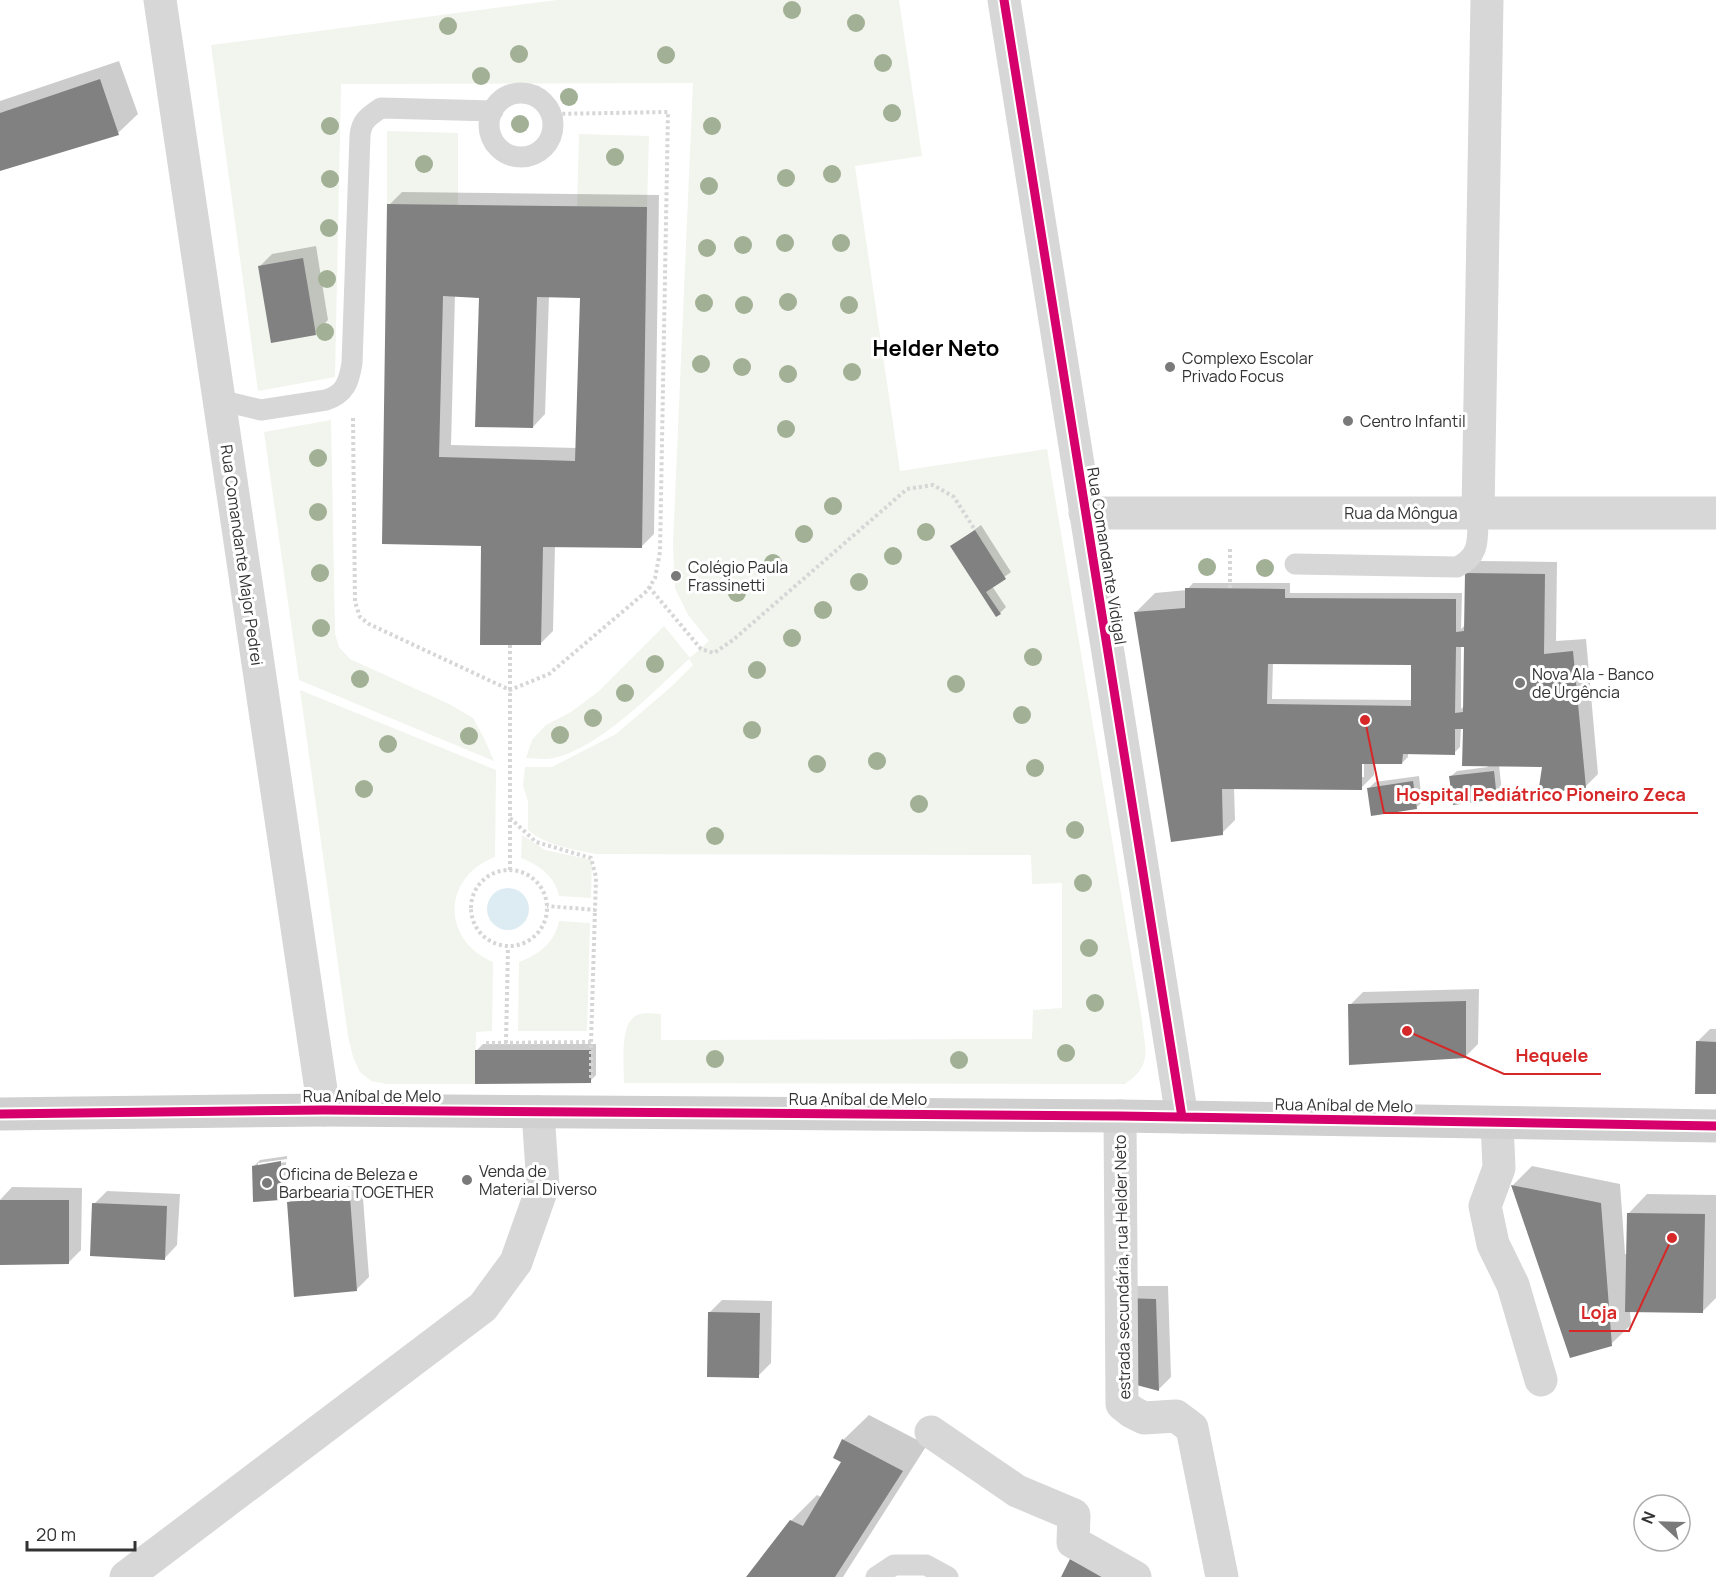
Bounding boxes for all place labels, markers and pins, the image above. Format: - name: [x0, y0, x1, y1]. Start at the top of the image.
- place label: Complexo Escolar Privado Focus: [1182, 347, 1314, 387]
- marker: Complexo Escolar Privado Focus: [1163, 360, 1177, 374]
- place label: Centro Infantil: [1360, 410, 1466, 432]
- marker: Centro Infantil: [1341, 414, 1355, 428]
- place label: Colégio Paula Frassinetti: [688, 556, 788, 596]
- marker: Colégio Paula Frassinetti: [669, 569, 683, 583]
- place label: Nova Ala - Banco de Urgência: [1532, 663, 1654, 703]
- marker: Nova Ala - Banco de Urgência: [1513, 676, 1527, 690]
- callout: Hospital Pediátrico Pioneiro Zeca: [1384, 777, 1698, 813]
- callout: Hequele: [1504, 1038, 1601, 1074]
- place label: Venda de Material Diverso: [479, 1160, 597, 1200]
- place label: Oficina de Beleza e Barbearia TOGETHER: [279, 1163, 434, 1203]
- marker: Venda de Material Diverso: [460, 1173, 474, 1187]
- marker: Oficina de Beleza e Barbearia TOGETHER: [260, 1176, 274, 1190]
- callout: Loja: [1569, 1295, 1629, 1331]

